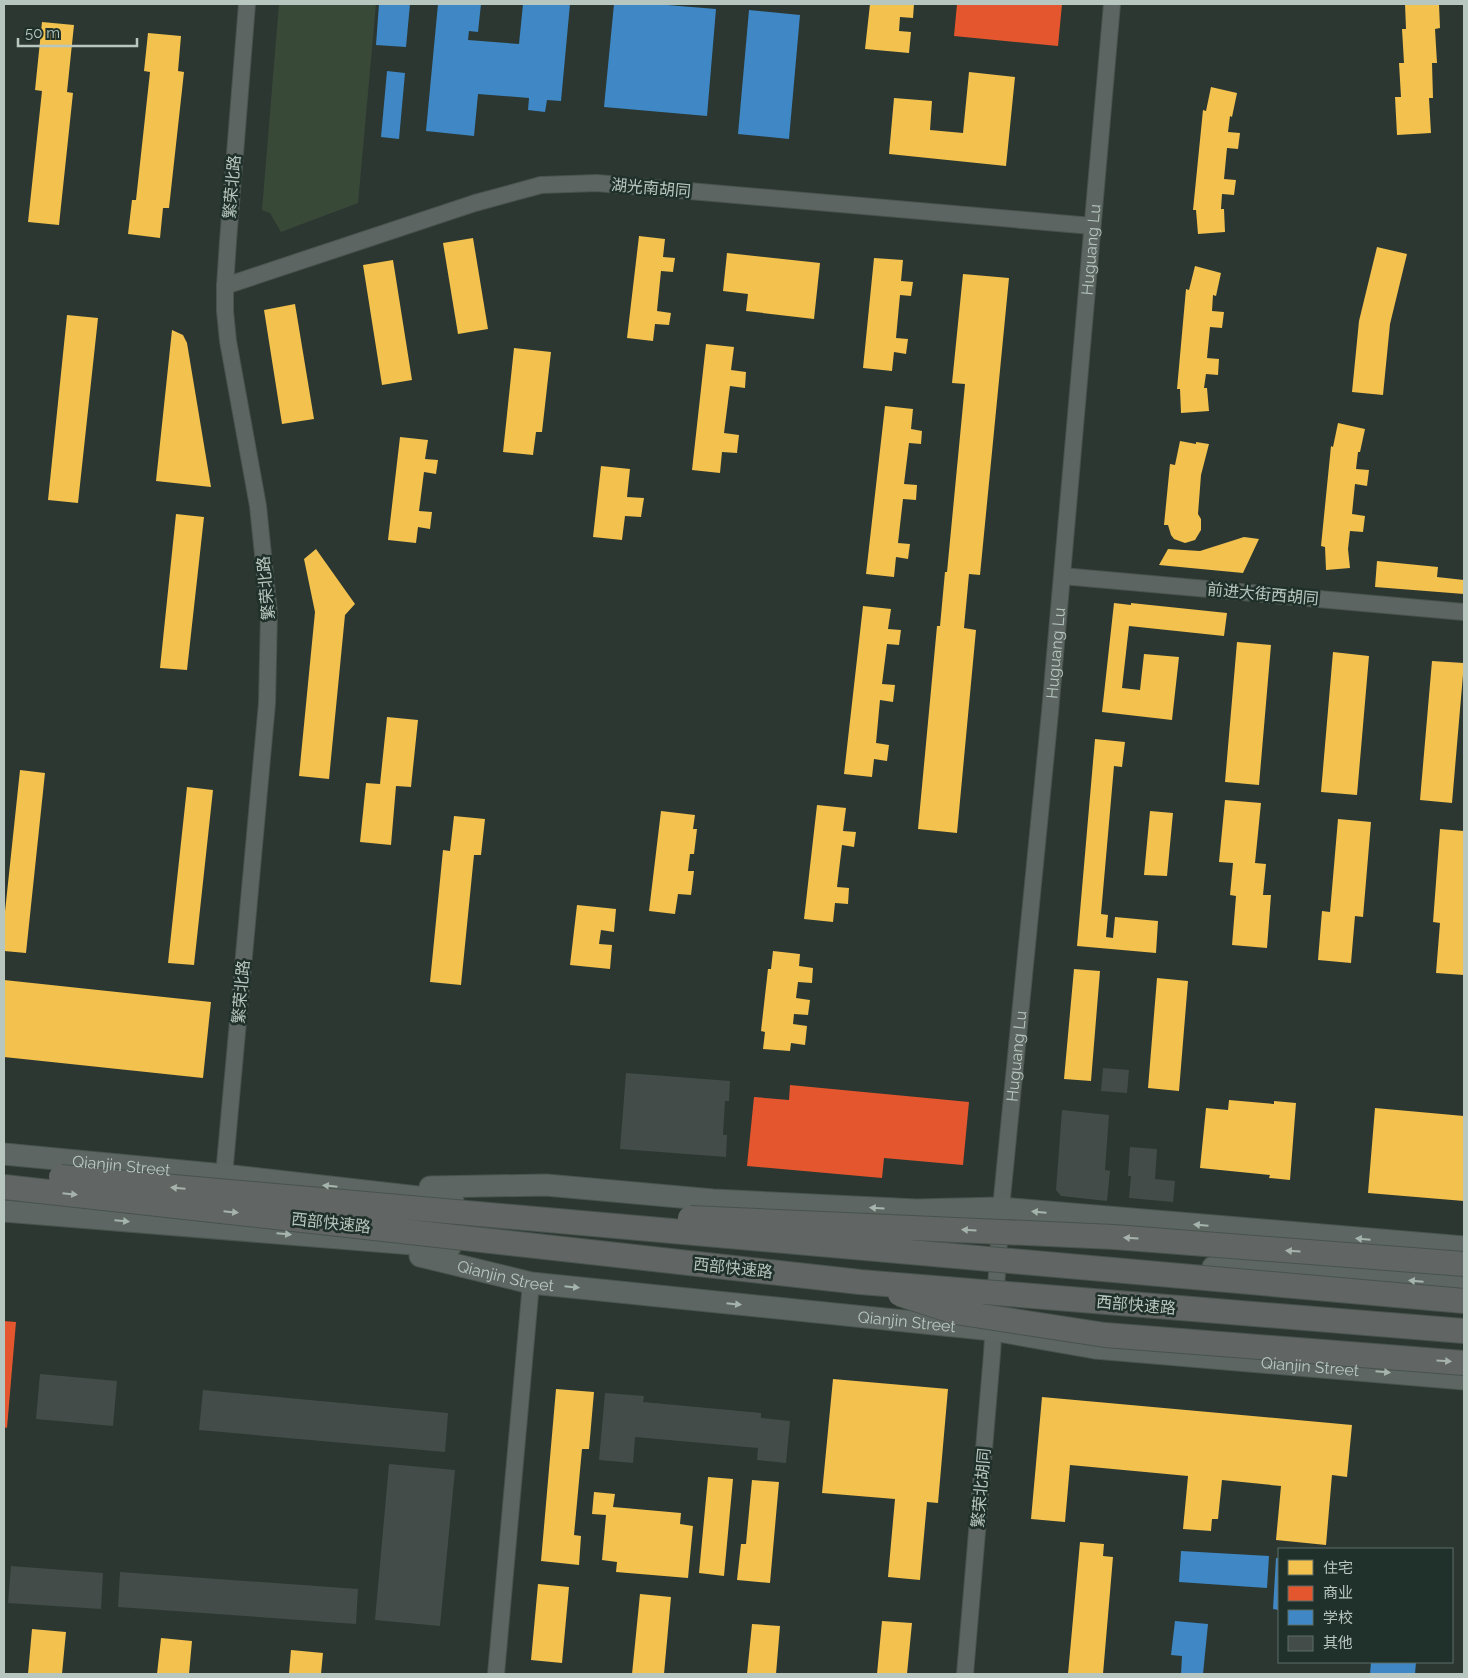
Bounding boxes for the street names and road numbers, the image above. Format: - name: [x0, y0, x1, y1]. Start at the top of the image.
- street label: 繁荣北路: [220, 154, 244, 220]
- street label: 湖光南胡同: [610, 175, 692, 201]
- street label: Huguang Lu: [1077, 203, 1104, 296]
- street label: 繁荣北路: [254, 555, 278, 621]
- street label: 前进大街西胡同: [1206, 580, 1320, 608]
- street label: Huguang Lu: [1042, 607, 1069, 700]
- street label: 繁荣北路: [229, 959, 253, 1025]
- street label: Huguang Lu: [1002, 1010, 1030, 1103]
- street label: Qianjin Street: [72, 1151, 172, 1179]
- street label: 西部快速路: [290, 1209, 372, 1237]
- street label: 西部快速路: [692, 1254, 774, 1282]
- street label: Qianjin Street: [455, 1256, 555, 1295]
- street label: 西部快速路: [1095, 1292, 1177, 1318]
- street label: Qianjin Street: [857, 1307, 957, 1336]
- street label: Qianjin Street: [1260, 1352, 1361, 1380]
- street label: 繁荣北胡同: [968, 1447, 994, 1529]

